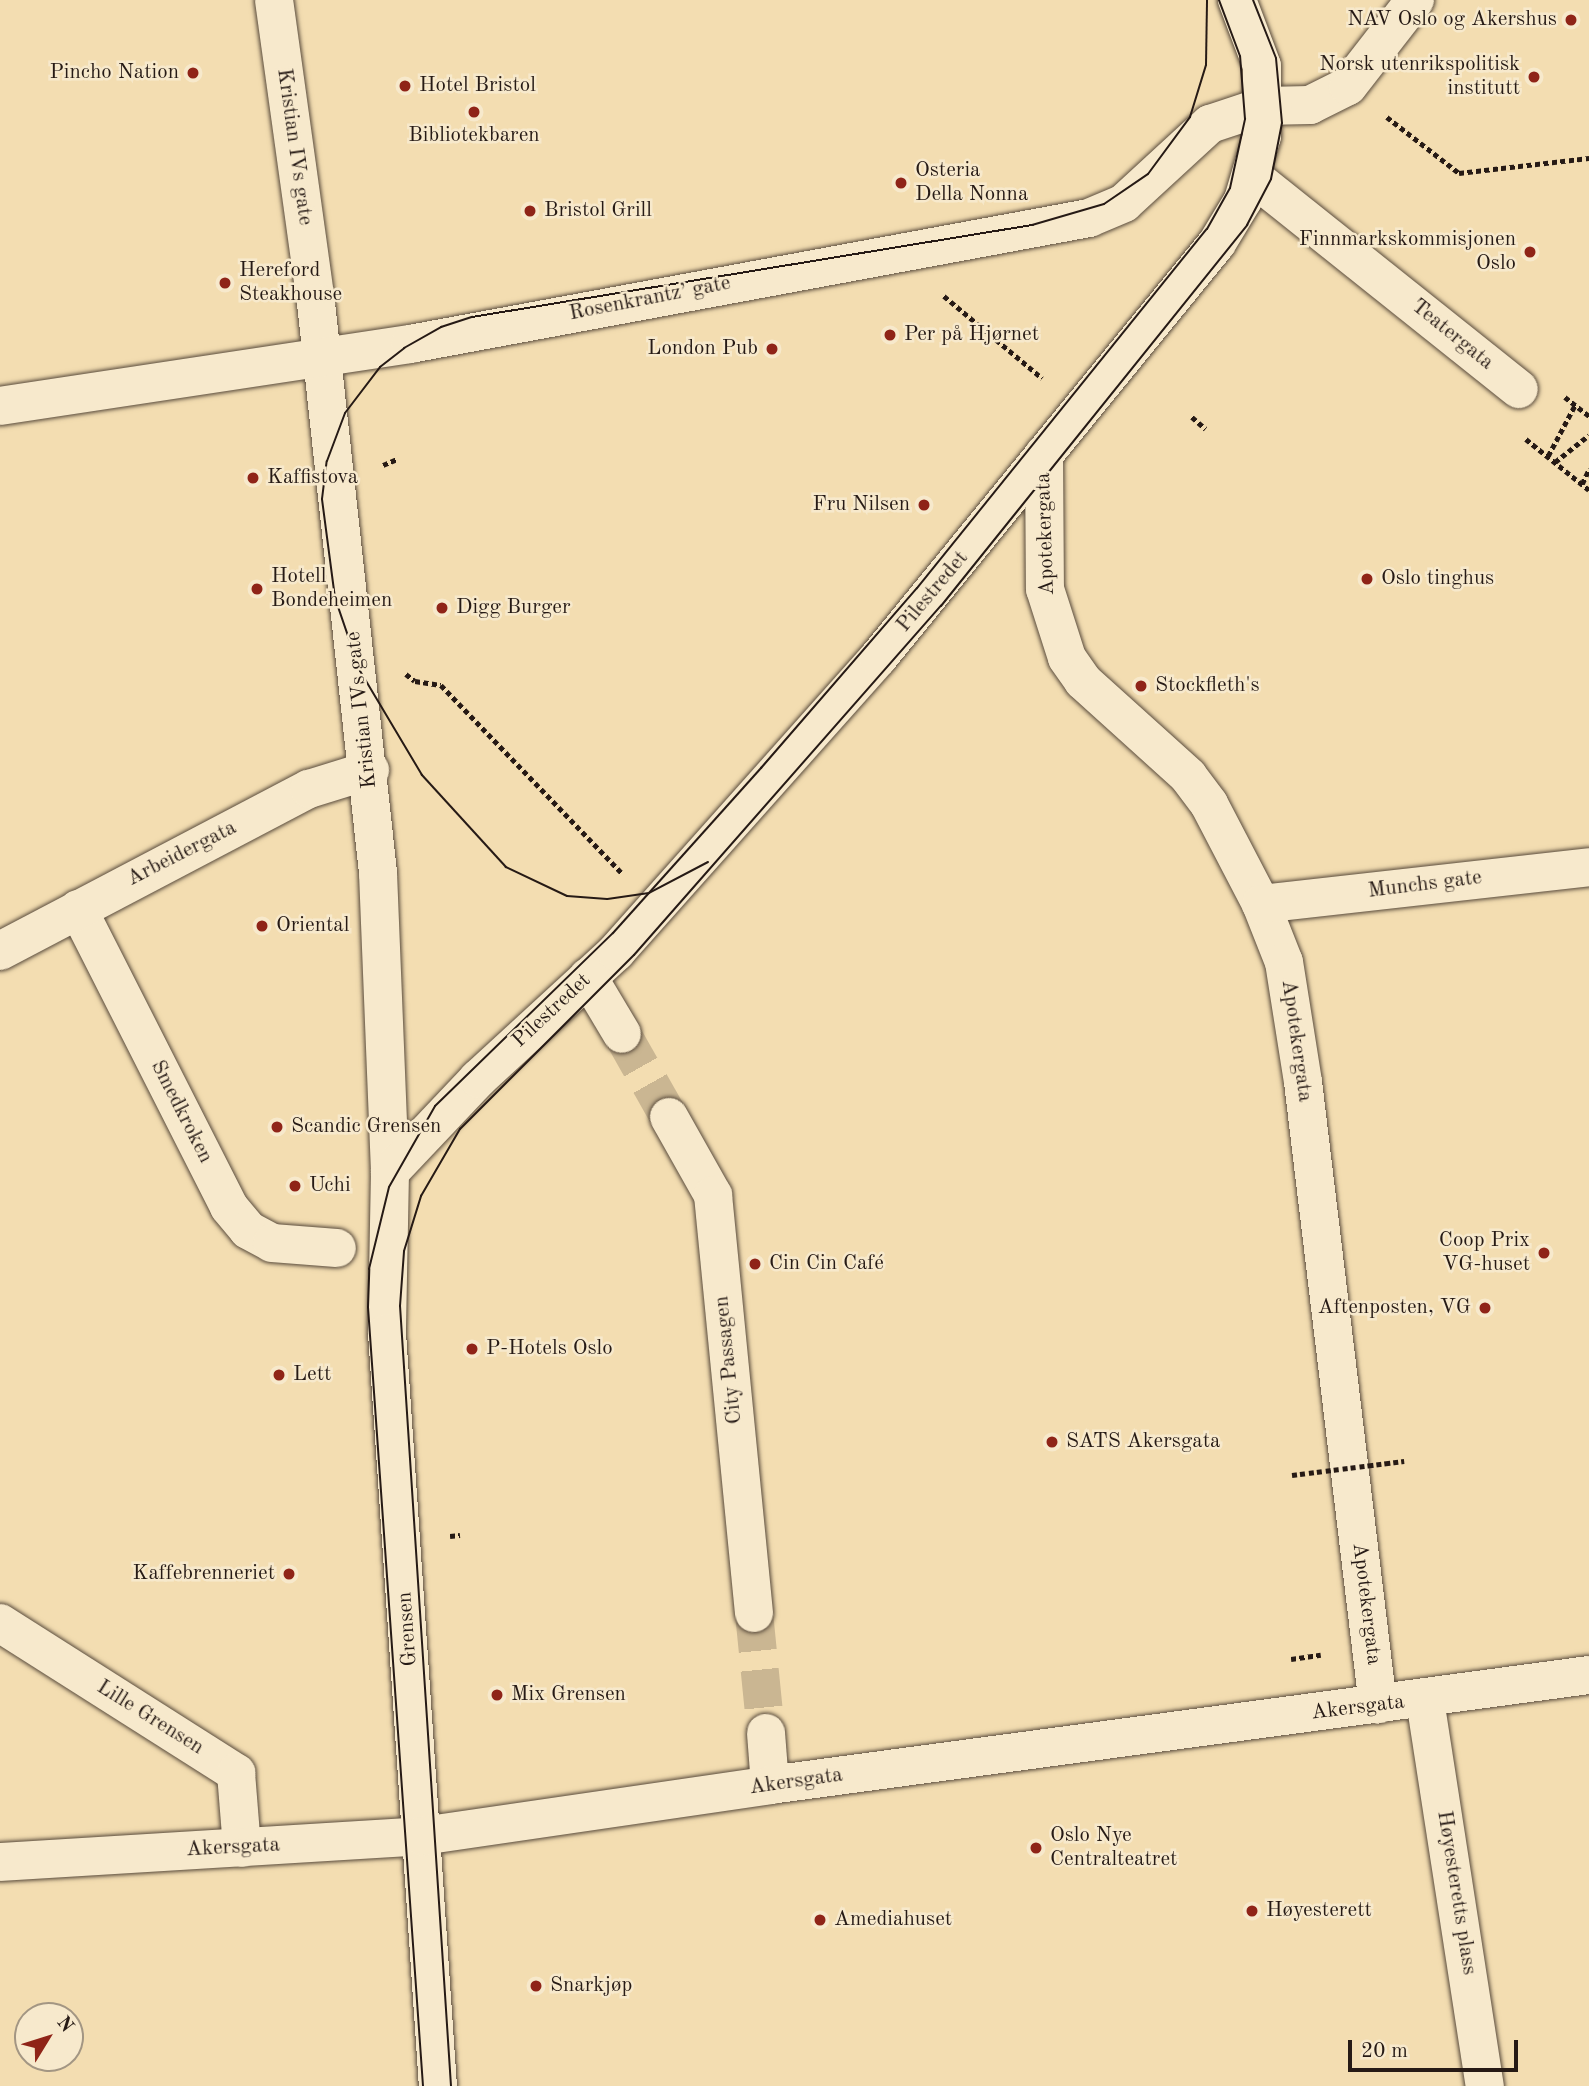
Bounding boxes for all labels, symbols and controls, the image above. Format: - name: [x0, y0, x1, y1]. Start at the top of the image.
- place label: NAV Oslo og Akershus: [1347, 7, 1557, 33]
- marker: NAV Oslo og Akershus: [1563, 12, 1579, 28]
- place label: Norsk utenrikspolitisk institutt: [1319, 52, 1520, 102]
- place label: Pincho Nation: [50, 60, 179, 86]
- marker: Pincho Nation: [185, 65, 201, 81]
- street label: Kristian IVs gate: [271, 67, 317, 227]
- marker: Norsk utenrikspolitisk institutt: [1526, 69, 1542, 85]
- place label: Hotel Bristol: [419, 73, 536, 99]
- marker: Hotel Bristol: [397, 78, 413, 94]
- marker: Bibliotekbaren: [466, 104, 482, 120]
- place label: Bibliotekbaren: [408, 123, 540, 149]
- place label: Osteria Della Nonna: [915, 158, 1028, 208]
- marker: Osteria Della Nonna: [893, 175, 909, 191]
- place label: Bristol Grill: [544, 198, 652, 224]
- marker: Bristol Grill: [522, 203, 538, 219]
- place label: Finnmarkskommisjonen Oslo: [1299, 227, 1516, 277]
- marker: Finnmarkskommisjonen Oslo: [1522, 244, 1538, 260]
- place label: Hereford Steakhouse: [239, 258, 342, 308]
- street label: Rosenkrantz’ gate: [567, 271, 733, 327]
- marker: Hereford Steakhouse: [217, 275, 233, 291]
- street label: Teatergata: [1406, 294, 1498, 376]
- place label: Per på Hjørnet: [904, 322, 1039, 348]
- marker: Per på Hjørnet: [882, 327, 898, 343]
- place label: London Pub: [647, 336, 758, 362]
- marker: London Pub: [764, 341, 780, 357]
- place label: Kaffistova: [267, 465, 358, 491]
- marker: Kaffistova: [245, 470, 261, 486]
- street label: Apotekergata: [1031, 472, 1061, 596]
- place label: Fru Nilsen: [812, 492, 910, 518]
- marker: Fru Nilsen: [916, 497, 932, 513]
- street label: Pilestredet: [892, 546, 974, 638]
- place label: Hotell Bondeheimen: [271, 564, 392, 614]
- place label: Oslo tinghus: [1381, 566, 1494, 592]
- marker: Oslo tinghus: [1359, 571, 1375, 587]
- marker: Hotell Bondeheimen: [249, 581, 265, 597]
- place label: Digg Burger: [456, 595, 571, 621]
- marker: Digg Burger: [434, 600, 450, 616]
- street label: Kristian IVs gate: [341, 630, 383, 790]
- place label: Stockfleth's: [1155, 673, 1260, 699]
- marker: Stockfleth's: [1133, 678, 1149, 694]
- street label: Arbeidergata: [123, 816, 241, 892]
- street label: Munchs gate: [1367, 866, 1483, 904]
- place label: Oriental: [276, 913, 349, 939]
- marker: Oriental: [254, 918, 270, 934]
- street label: Pilestredet: [508, 968, 596, 1054]
- street label: Apotekergata: [1275, 978, 1317, 1104]
- street label: Smedkroken: [144, 1056, 218, 1168]
- place label: Scandic Grensen: [291, 1114, 441, 1140]
- marker: Scandic Grensen: [269, 1119, 285, 1135]
- place label: Uchi: [309, 1173, 351, 1199]
- marker: Uchi: [287, 1178, 303, 1194]
- place label: Coop Prix VG-huset: [1439, 1228, 1530, 1278]
- marker: Coop Prix VG-huset: [1536, 1245, 1552, 1261]
- place label: Cin Cin Café: [769, 1251, 884, 1277]
- marker: Cin Cin Café: [747, 1256, 763, 1272]
- street label: City Passagen: [710, 1295, 748, 1425]
- place label: Aftenposten, VG: [1318, 1295, 1471, 1321]
- marker: Aftenposten, VG: [1477, 1300, 1493, 1316]
- place label: P-Hotels Oslo: [486, 1336, 613, 1362]
- marker: P-Hotels Oslo: [464, 1341, 480, 1357]
- place label: Lett: [293, 1362, 331, 1388]
- marker: Lett: [271, 1367, 287, 1383]
- place label: SATS Akersgata: [1066, 1429, 1220, 1455]
- marker: SATS Akersgata: [1044, 1434, 1060, 1450]
- street label: Apotekergata: [1346, 1541, 1386, 1667]
- place label: Kaffebrenneriet: [133, 1561, 275, 1587]
- marker: Kaffebrenneriet: [281, 1566, 297, 1582]
- street label: Grensen: [393, 1591, 423, 1667]
- street label: Lille Grensen: [92, 1675, 208, 1761]
- place label: Mix Grensen: [511, 1682, 626, 1708]
- marker: Mix Grensen: [489, 1687, 505, 1703]
- street label: Akersgata: [1310, 1690, 1406, 1726]
- street label: Akersgata: [748, 1763, 844, 1801]
- street label: Høyesteretts plass: [1431, 1809, 1481, 1977]
- place label: Oslo Nye Centralteatret: [1050, 1823, 1177, 1873]
- street label: Akersgata: [186, 1833, 280, 1863]
- marker: Oslo Nye Centralteatret: [1028, 1840, 1044, 1856]
- place label: Høyesterett: [1266, 1898, 1372, 1924]
- marker: Høyesterett: [1244, 1903, 1260, 1919]
- place label: Amediahuset: [834, 1907, 952, 1933]
- marker: Amediahuset: [812, 1912, 828, 1928]
- place label: Snarkjøp: [550, 1973, 632, 1999]
- marker: Snarkjøp: [528, 1978, 544, 1994]
- north arrow: [14, 2002, 84, 2072]
- text: N: [52, 2013, 76, 2037]
- scale bar: [1351, 2026, 1521, 2070]
- text: 20 m: [1361, 2041, 1408, 2062]

